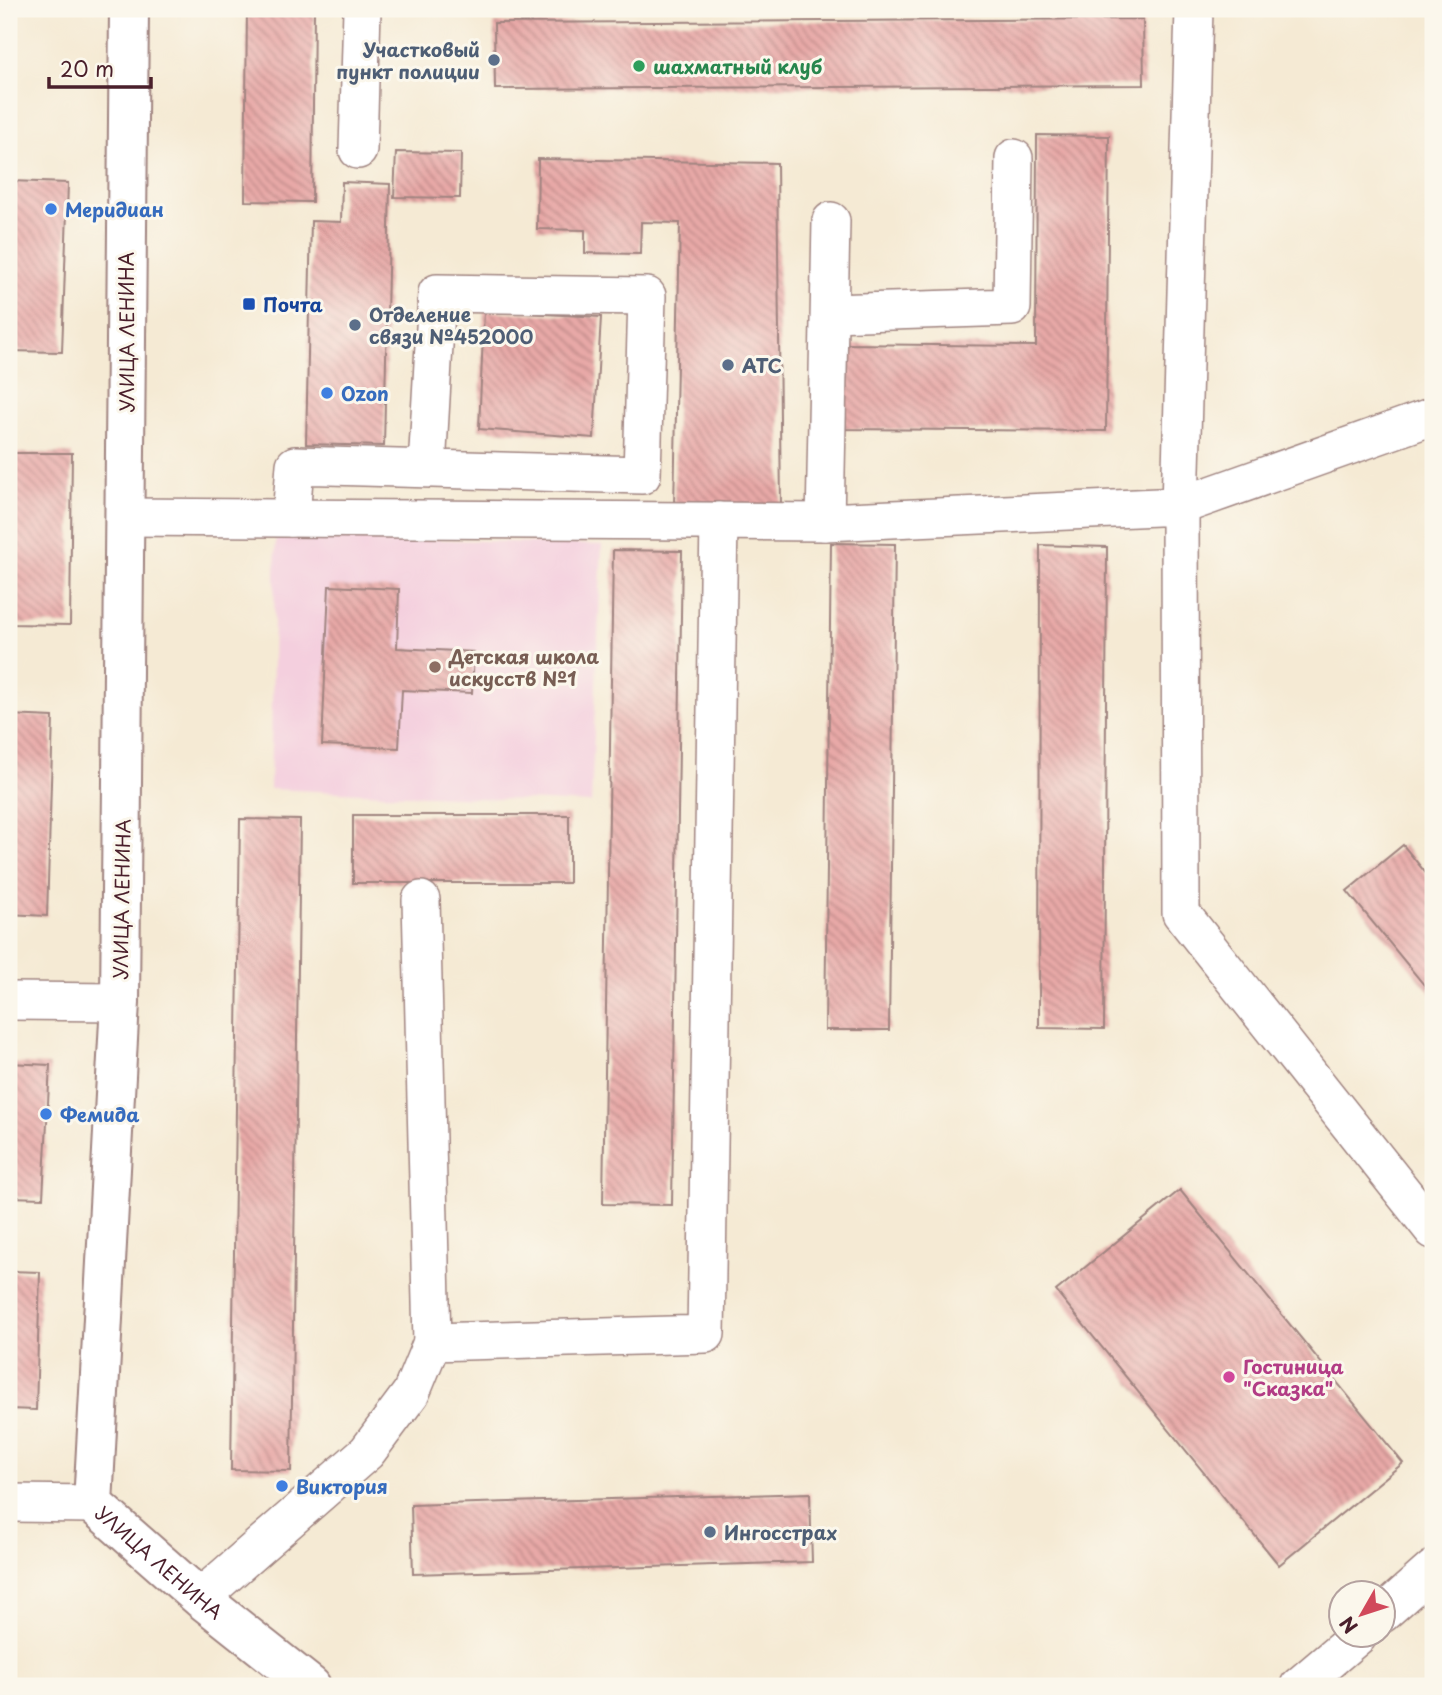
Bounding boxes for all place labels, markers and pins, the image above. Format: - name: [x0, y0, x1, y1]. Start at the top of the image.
- place label: Участковый пункт полиции: [336, 35, 480, 85]
- marker: Участковый пункт полиции: [486, 52, 502, 68]
- place label: шахматный клуб: [653, 52, 823, 80]
- marker: шахматный клуб: [631, 58, 647, 74]
- place label: Меридиан: [65, 195, 164, 223]
- marker: Меридиан: [43, 201, 59, 217]
- place label: Почта: [263, 290, 323, 318]
- marker: Почта: [241, 296, 257, 312]
- place label: Отделение связи №452000: [369, 300, 533, 350]
- marker: Отделение связи №452000: [347, 317, 363, 333]
- place label: АТС: [742, 351, 782, 379]
- marker: АТС: [720, 357, 736, 373]
- place label: Ozon: [341, 379, 389, 407]
- marker: Ozon: [319, 385, 335, 401]
- place label: Детская школа искусств №1: [448, 642, 599, 692]
- marker: Детская школа искусств №1: [427, 659, 443, 675]
- place label: Фемида: [60, 1100, 139, 1128]
- marker: Фемида: [38, 1106, 54, 1122]
- place label: Гостиница "Сказка": [1243, 1352, 1344, 1402]
- marker: Гостиница "Сказка": [1221, 1369, 1237, 1385]
- place label: Виктория: [296, 1472, 388, 1500]
- marker: Виктория: [274, 1478, 290, 1494]
- place label: Ингосстрах: [724, 1518, 838, 1546]
- marker: Ингосстрах: [702, 1524, 718, 1540]

